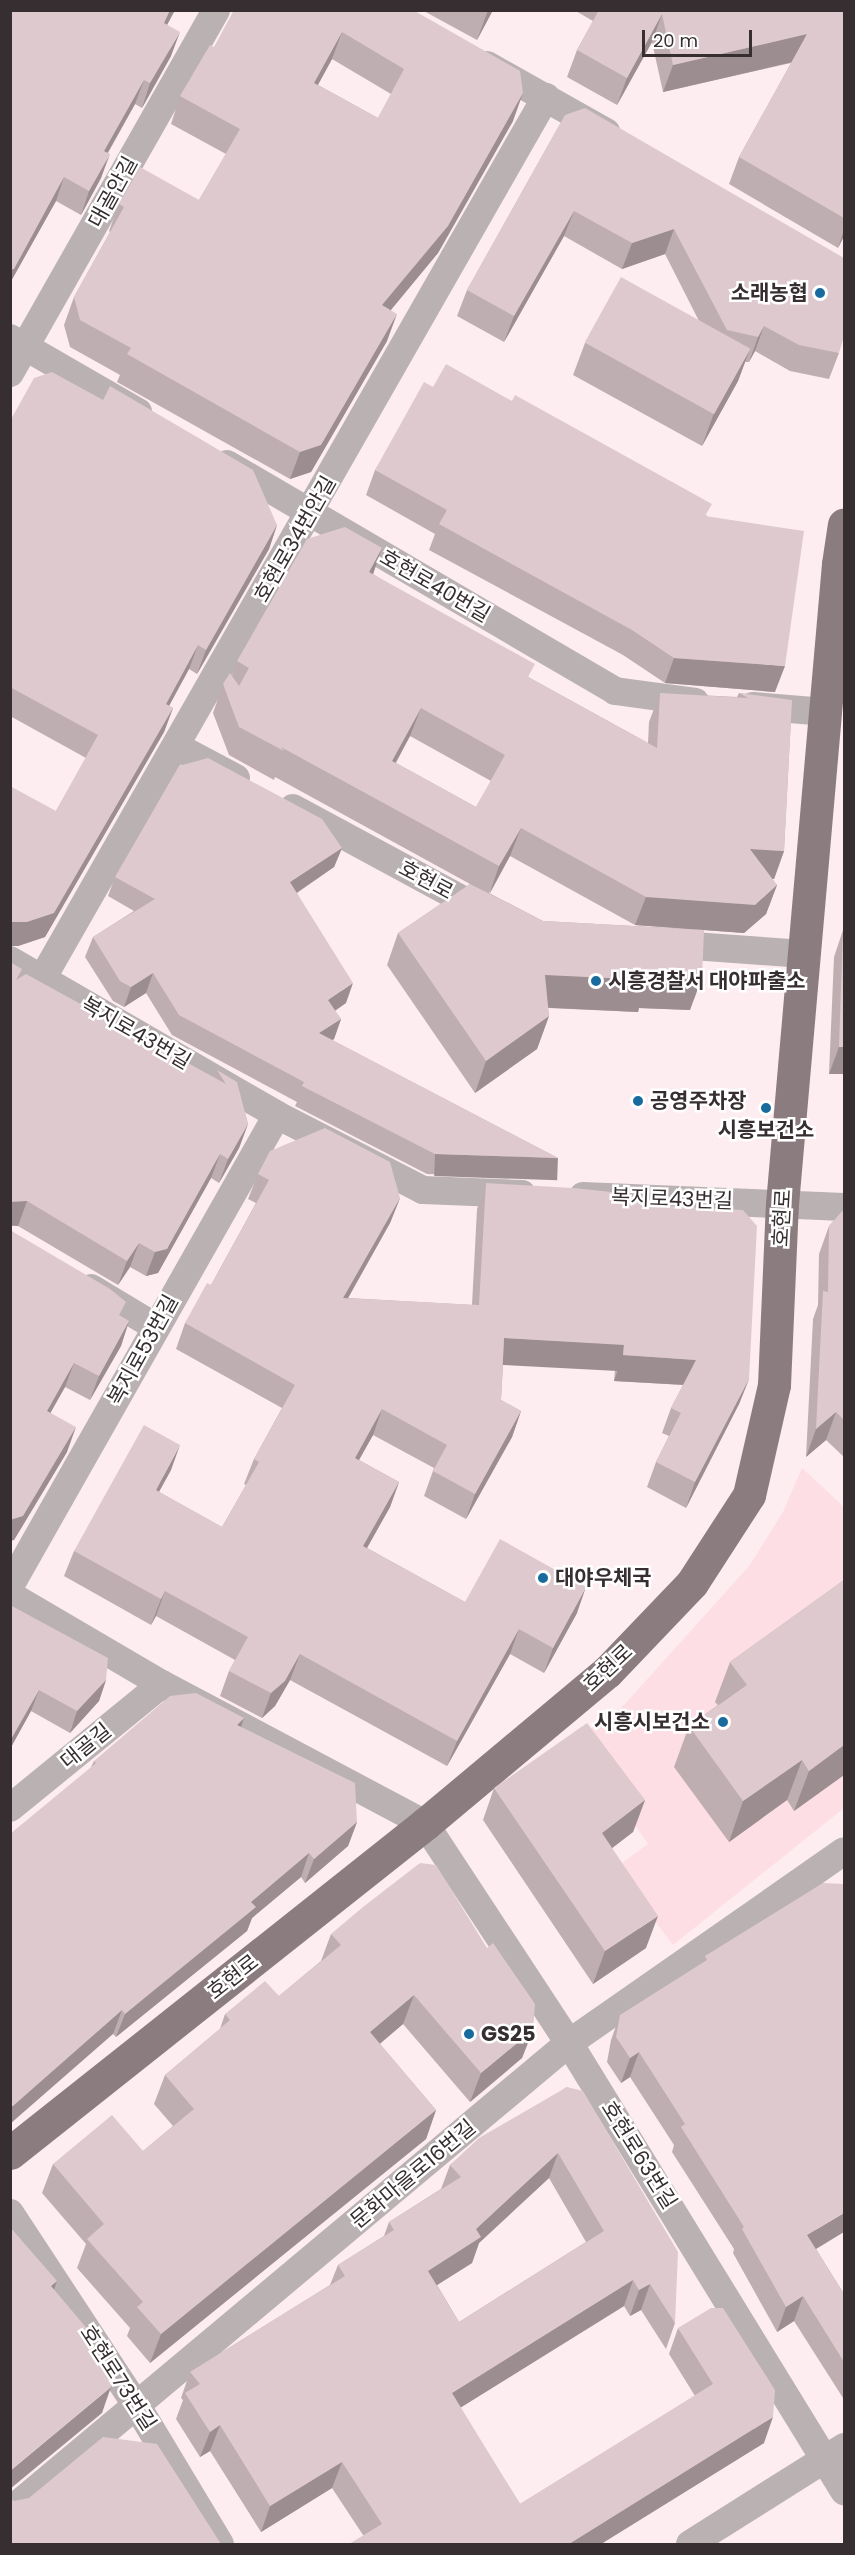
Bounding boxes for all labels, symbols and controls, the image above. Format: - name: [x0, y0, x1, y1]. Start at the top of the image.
- scale bar: [645, 18, 754, 56]
- text: 20 m: [653, 28, 698, 53]
- street label: 대골안길: [83, 152, 143, 232]
- place label: 소래농협: [731, 280, 808, 306]
- marker: 소래농협: [813, 286, 827, 300]
- street label: 호현로34번안길: [249, 471, 341, 607]
- street label: 호현로40번길: [375, 544, 495, 628]
- street label: 호현로: [394, 855, 458, 905]
- place label: 시흥경찰서 대야파출소: [608, 968, 806, 994]
- marker: 시흥경찰서 대야파출소: [589, 974, 603, 988]
- street label: 복지로43번길: [77, 992, 195, 1074]
- place label: 공영주차장: [650, 1088, 747, 1114]
- marker: 공영주차장: [631, 1094, 645, 1108]
- marker: 시흥보건소: [759, 1101, 773, 1115]
- place label: 시흥보건소: [718, 1117, 814, 1143]
- street label: 복지로43번길: [611, 1184, 733, 1214]
- street label: 호현로: [768, 1188, 796, 1248]
- street label: 복지로53번길: [102, 1290, 184, 1410]
- place label: 대야우체국: [555, 1565, 652, 1591]
- marker: 대야우체국: [536, 1571, 550, 1585]
- street label: 호현로: [578, 1639, 638, 1697]
- place label: 시흥시보건소: [594, 1709, 710, 1735]
- marker: 시흥시보건소: [714, 1713, 732, 1731]
- street label: 대골길: [56, 1718, 116, 1774]
- street label: 호현로: [202, 1949, 264, 2005]
- place label: GS25: [481, 2021, 536, 2047]
- marker: GS25: [462, 2027, 476, 2041]
- street label: 호현로63번길: [596, 2096, 682, 2214]
- street label: 문화마을로16번길: [345, 2114, 481, 2234]
- street label: 호현로73번길: [75, 2321, 161, 2435]

